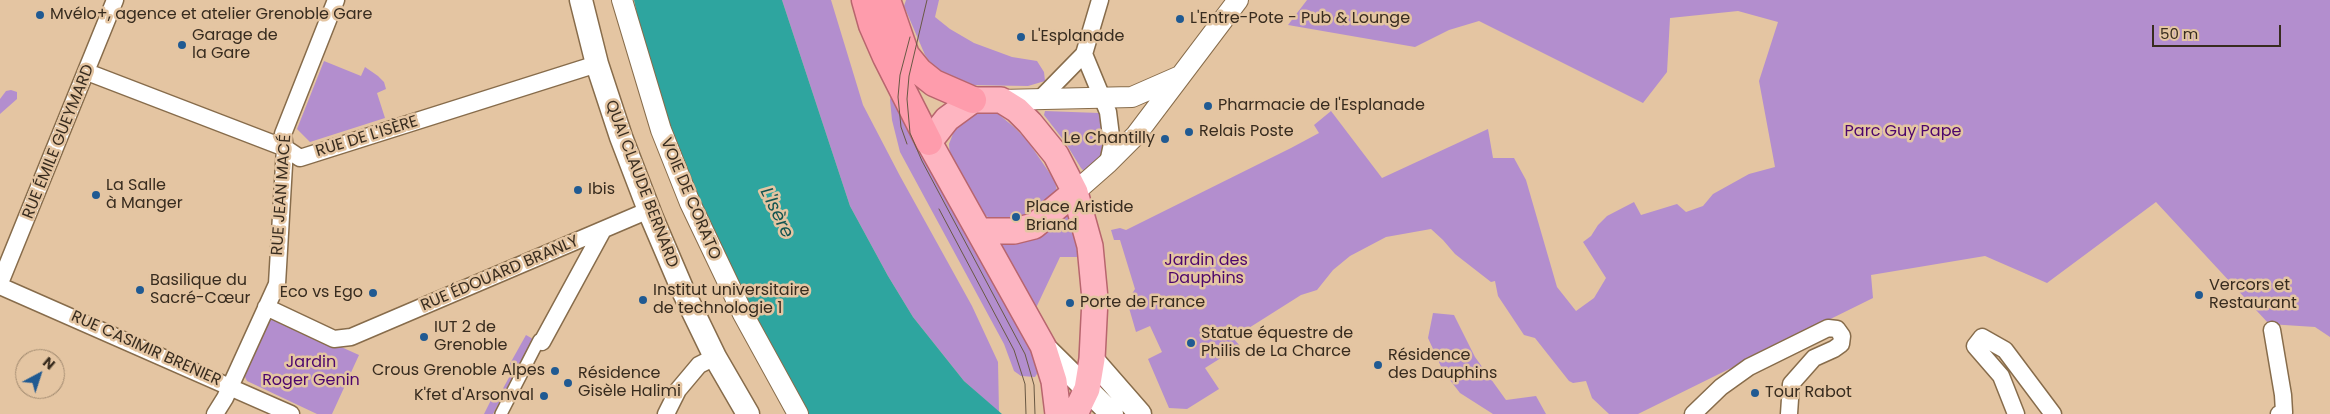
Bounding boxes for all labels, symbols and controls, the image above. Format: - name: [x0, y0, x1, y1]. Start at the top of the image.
- place label: Mvélo+, agence et atelier Grenoble Gare: [50, 5, 372, 25]
- marker: Mvélo+, agence et atelier Grenoble Gare: [34, 9, 46, 21]
- place label: L'Entre-Pote - Pub & Lounge: [1190, 9, 1410, 29]
- marker: L'Entre-Pote - Pub & Lounge: [1174, 13, 1186, 25]
- scale bar: [2155, 15, 2284, 47]
- text: 50 m: [2160, 23, 2198, 44]
- place label: Garage de la Gare: [192, 26, 278, 64]
- place label: L'Esplanade: [1031, 27, 1124, 47]
- marker: L'Esplanade: [1015, 31, 1027, 43]
- marker: Garage de la Gare: [176, 39, 188, 51]
- street label: RUE ÉMILE GUEYMARD: [19, 62, 99, 222]
- place label: Pharmacie de l'Esplanade: [1218, 96, 1425, 116]
- street label: QUAI CLAUDE BERNARD: [600, 98, 682, 270]
- marker: Pharmacie de l'Esplanade: [1202, 100, 1214, 112]
- street label: RUE DE L'ISÈRE: [314, 112, 420, 162]
- place label: Relais Poste: [1199, 122, 1294, 142]
- park label: Parc Guy Pape: [1845, 122, 1961, 142]
- marker: Relais Poste: [1183, 126, 1195, 138]
- place label: Le Chantilly: [1064, 129, 1155, 149]
- marker: Le Chantilly: [1159, 133, 1171, 145]
- street label: RUE JEAN MACÉ: [268, 134, 296, 256]
- street label: VOIE DE CORATO: [656, 135, 724, 263]
- place label: La Salle à Manger: [106, 176, 183, 214]
- place label: Ibis: [588, 180, 615, 200]
- marker: Ibis: [572, 184, 584, 196]
- water label: L'Isère: [755, 184, 797, 242]
- marker: La Salle à Manger: [90, 189, 102, 201]
- place label: Place Aristide Briand: [1026, 198, 1133, 236]
- marker: Place Aristide Briand: [1010, 211, 1022, 223]
- street label: RUE ÉDOUARD BRANLY: [418, 232, 582, 316]
- park label: Jardin des Dauphins: [1164, 251, 1248, 289]
- place label: Basilique du Sacré-Cœur: [150, 271, 250, 309]
- place label: Vercors et Restaurant: [2209, 276, 2297, 314]
- place label: Institut universitaire de technologie 1: [653, 281, 809, 319]
- place label: Eco vs Ego: [280, 283, 363, 303]
- marker: Basilique du Sacré-Cœur: [134, 284, 146, 296]
- marker: Eco vs Ego: [367, 287, 379, 299]
- marker: Vercors et Restaurant: [2193, 289, 2205, 301]
- place label: Porte de France: [1080, 293, 1205, 313]
- marker: Institut universitaire de technologie 1: [637, 294, 649, 306]
- marker: Porte de France: [1064, 297, 1076, 309]
- street label: RUE CASIMIR BRENIER: [68, 307, 224, 391]
- place label: IUT 2 de Grenoble: [434, 318, 507, 356]
- place label: Statue équestre de Philis de La Charce: [1201, 324, 1353, 362]
- marker: IUT 2 de Grenoble: [418, 331, 430, 343]
- marker: Statue équestre de Philis de La Charce: [1185, 337, 1197, 349]
- place label: Résidence des Dauphins: [1388, 346, 1497, 384]
- north arrow: [15, 349, 65, 399]
- text: N: [39, 352, 59, 374]
- park label: Jardin Roger Genin: [262, 353, 360, 391]
- marker: Résidence des Dauphins: [1372, 359, 1384, 371]
- place label: Crous Grenoble Alpes: [372, 361, 545, 381]
- place label: Résidence Gisèle Halimi: [578, 364, 681, 402]
- marker: Crous Grenoble Alpes: [549, 365, 561, 377]
- marker: Résidence Gisèle Halimi: [562, 377, 574, 389]
- place label: Tour Rabot: [1765, 383, 1852, 403]
- place label: K'fet d'Arsonval: [414, 386, 534, 406]
- marker: Tour Rabot: [1749, 387, 1761, 399]
- marker: K'fet d'Arsonval: [538, 390, 550, 402]

